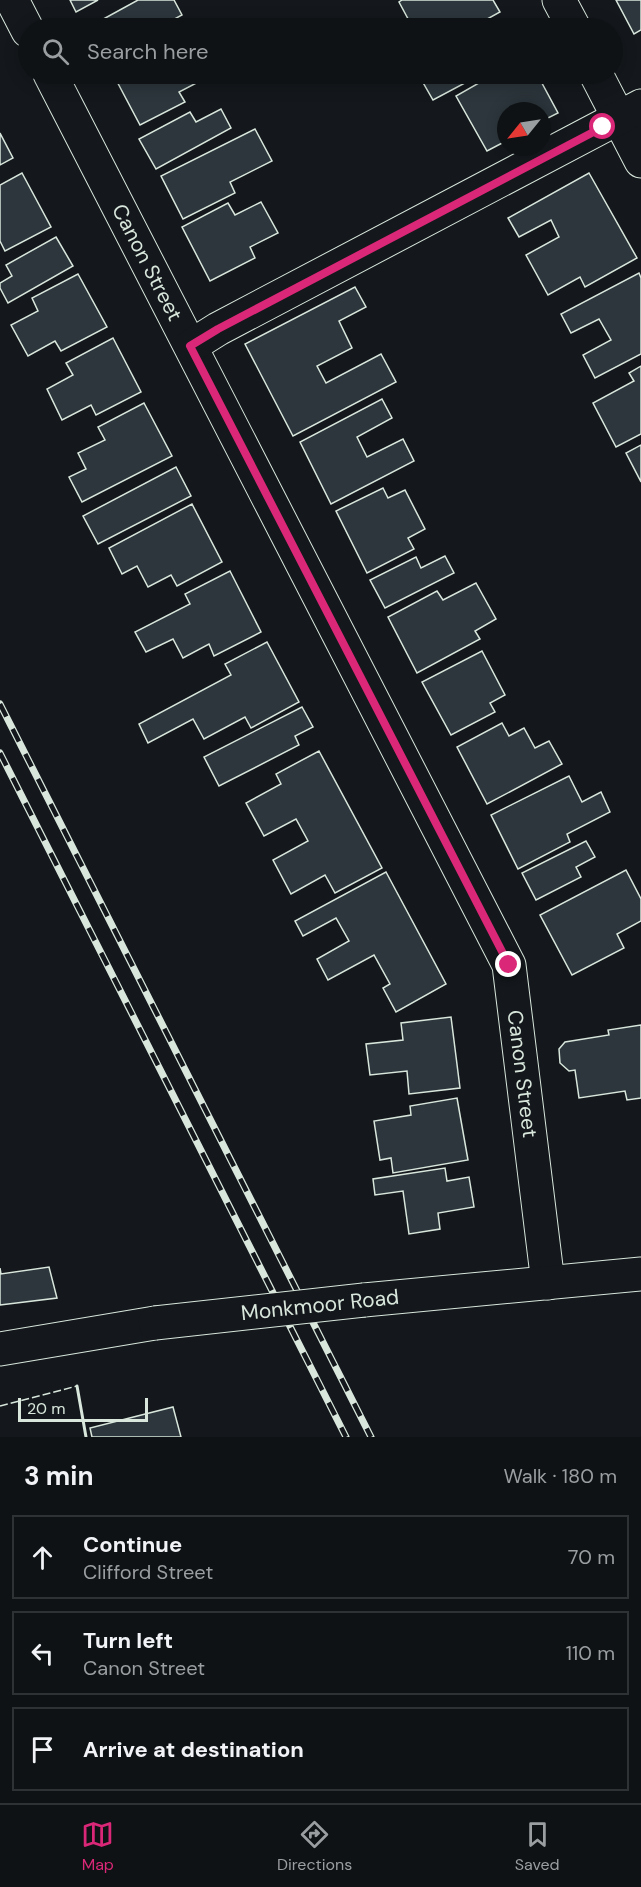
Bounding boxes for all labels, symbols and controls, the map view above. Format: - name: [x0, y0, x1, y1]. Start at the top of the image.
- search box: [18, 18, 623, 84]
- icon: search: [39, 35, 72, 68]
- text: Search here: [87, 37, 208, 66]
- north arrow: [497, 102, 551, 156]
- route start: [589, 113, 615, 139]
- street label: Canon Street: [105, 199, 189, 326]
- route end: [495, 951, 521, 977]
- street label: Canon Street: [501, 1009, 544, 1139]
- street label: Monkmoor Road: [240, 1283, 400, 1327]
- scale bar: [18, 1395, 148, 1422]
- text: 20 m: [27, 1398, 66, 1419]
- text: 3 min: [24, 1459, 93, 1493]
- text: Walk · 180 m: [503, 1463, 617, 1489]
- text: Continue: [83, 1530, 182, 1559]
- icon: ahead: [26, 1541, 59, 1574]
- text: 70 m: [568, 1544, 615, 1570]
- text: Clifford Street: [83, 1559, 213, 1585]
- text: Turn left: [83, 1626, 173, 1655]
- icon: left: [26, 1637, 59, 1670]
- text: 110 m: [566, 1640, 615, 1666]
- text: Canon Street: [83, 1655, 205, 1681]
- icon: arrive: [26, 1733, 59, 1766]
- text: Arrive at destination: [83, 1735, 304, 1764]
- tab: Map: [81, 1818, 114, 1875]
- tab: Directions: [277, 1818, 352, 1875]
- tab: Saved: [515, 1818, 560, 1875]

